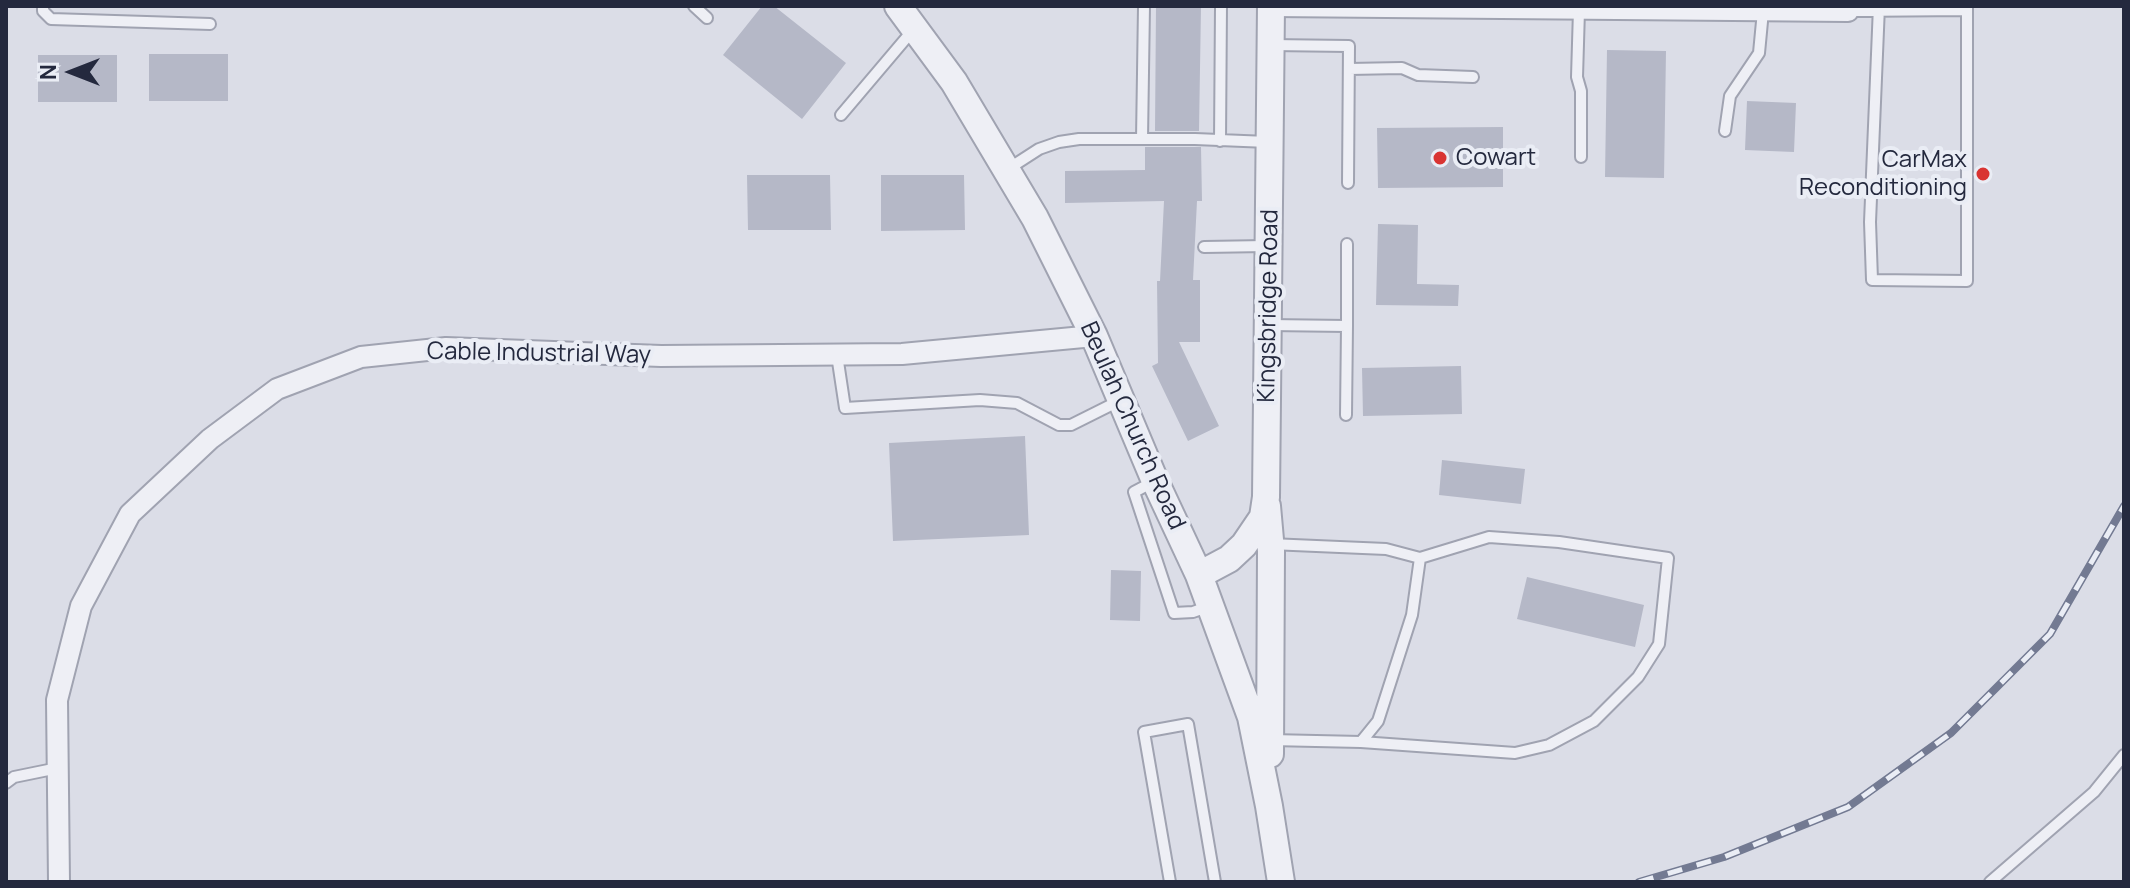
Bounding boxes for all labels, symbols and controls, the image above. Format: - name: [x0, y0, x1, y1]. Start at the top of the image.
- north arrow: [32, 32, 112, 112]
- text: N: [33, 64, 63, 80]
- place label: Cowart: [1456, 144, 1536, 172]
- place label: CarMax Reconditioning: [1799, 146, 1967, 202]
- marker: Cowart: [1431, 149, 1449, 167]
- marker: CarMax Reconditioning: [1974, 165, 1992, 183]
- street label: Kingsbridge Road: [1253, 209, 1285, 403]
- street label: Beulah Church Road: [1073, 318, 1191, 534]
- street label: Cable Industrial Way: [427, 338, 651, 370]

